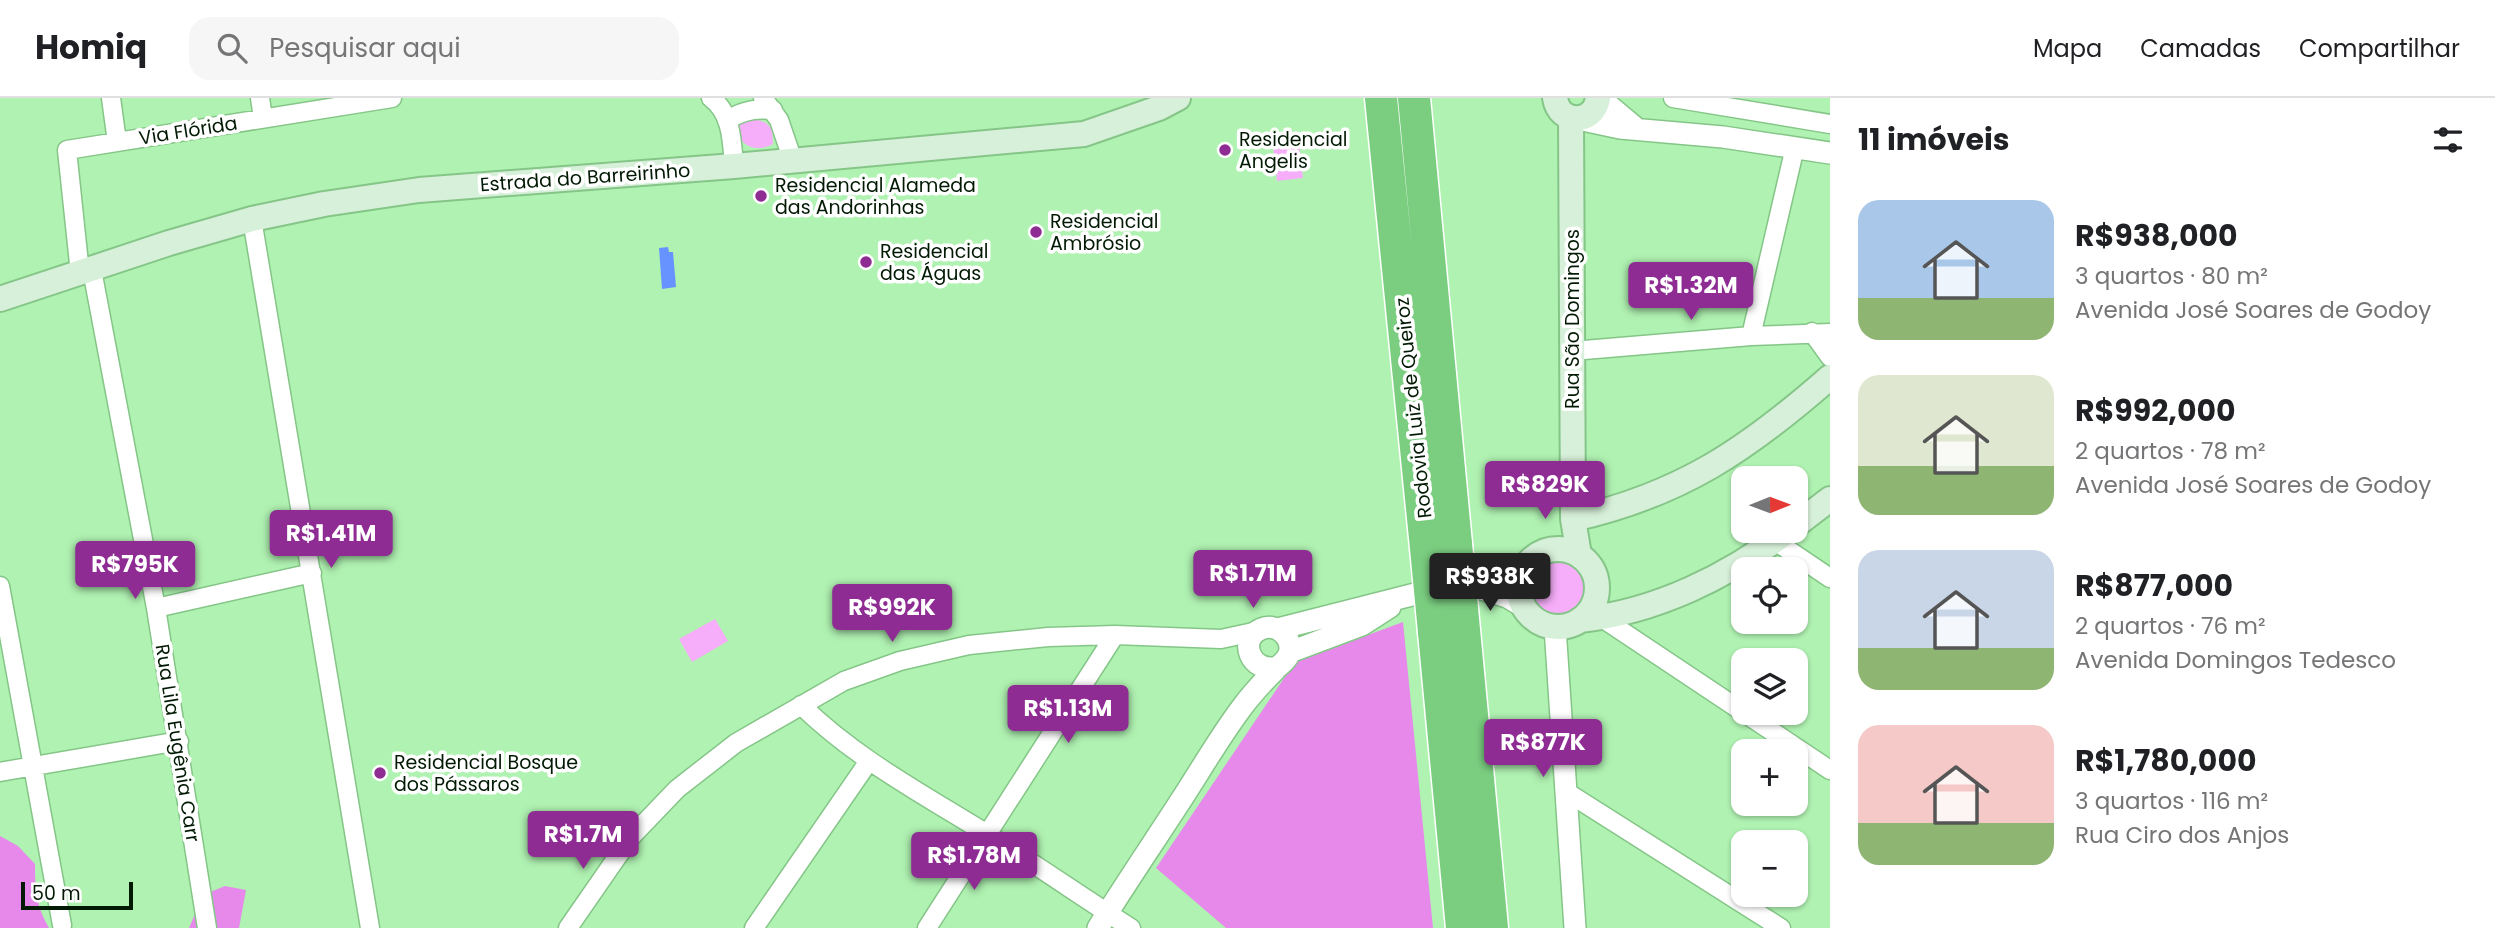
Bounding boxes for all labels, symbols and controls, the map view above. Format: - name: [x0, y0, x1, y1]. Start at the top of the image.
- search box: [189, 17, 679, 80]
- text: Homiq: [35, 24, 147, 71]
- icon: search: [213, 29, 251, 67]
- text: Pesquisar aqui: [269, 30, 461, 66]
- text: Mapa: [2033, 32, 2102, 65]
- text: Camadas: [2140, 32, 2261, 65]
- text: Compartilhar: [2299, 32, 2460, 65]
- street label: Via Flórida: [137, 109, 239, 152]
- text: 11 imóveis: [1858, 118, 2010, 161]
- icon: filters: [2429, 121, 2467, 159]
- place label: Residencial Angelis: [1239, 126, 1347, 175]
- marker: Residencial Angelis: [1217, 142, 1233, 158]
- street label: Estrada do Barreirinho: [479, 157, 691, 198]
- place label: Residencial Alameda das Andorinhas: [775, 172, 976, 221]
- marker: Residencial Alameda das Andorinhas: [753, 188, 769, 204]
- place label: Residencial Ambrósio: [1050, 208, 1158, 257]
- text: R$938,000: [2075, 214, 2238, 257]
- marker: Residencial Ambrósio: [1028, 224, 1044, 240]
- icon: home: [1914, 228, 1998, 312]
- street label: Rua São Domingos: [1559, 229, 1586, 409]
- place label: Residencial das Águas: [880, 238, 988, 287]
- marker: Residencial das Águas: [858, 254, 874, 270]
- text: 3 quartos · 80 m²: [2075, 260, 2268, 292]
- pin: R$1.32M: [1626, 262, 1756, 322]
- text: R$1.32M: [1644, 269, 1738, 301]
- text: Avenida José Soares de Godoy: [2075, 294, 2431, 326]
- street label: Rodovia Luiz de Queiroz: [1388, 296, 1439, 520]
- text: R$992,000: [2075, 389, 2236, 432]
- icon: home: [1914, 403, 1998, 487]
- text: 2 quartos · 78 m²: [2075, 435, 2266, 467]
- pin: R$829K: [1488, 462, 1602, 521]
- north arrow: [1731, 466, 1808, 542]
- map controls: [1731, 466, 1808, 907]
- text: R$829K: [1501, 468, 1589, 500]
- text: Avenida José Soares de Godoy: [2075, 469, 2431, 501]
- pin: R$1.41M: [266, 510, 396, 570]
- text: R$1.41M: [286, 517, 376, 549]
- pin: R$795K: [78, 542, 192, 601]
- text: R$795K: [91, 548, 179, 580]
- pin: R$1.71M: [1188, 550, 1318, 610]
- pin: R$938K: [1433, 554, 1547, 613]
- text: R$1.71M: [1209, 557, 1297, 589]
- button: locate: [1731, 557, 1808, 634]
- text: R$938K: [1445, 560, 1535, 592]
- text: R$877,000: [2075, 564, 2233, 607]
- icon: home: [1914, 578, 1998, 662]
- pin: R$992K: [835, 584, 949, 644]
- text: R$992K: [848, 591, 936, 623]
- text: 2 quartos · 76 m²: [2075, 610, 2266, 642]
- street label: Rua Lila Eugênia Carr: [149, 642, 206, 844]
- text: Avenida Domingos Tedesco: [2075, 644, 2396, 676]
- button: layers: [1731, 648, 1808, 725]
- pin: R$1.13M: [1003, 686, 1133, 745]
- text: R$1.13M: [1024, 692, 1112, 724]
- pin: R$877K: [1486, 720, 1600, 779]
- text: R$877K: [1500, 726, 1586, 758]
- button: +: [1731, 739, 1808, 816]
- text: R$1,780,000: [2075, 739, 2257, 782]
- place label: Residencial Bosque dos Pássaros: [394, 749, 578, 798]
- icon: home: [1914, 753, 1998, 837]
- marker: Residencial Bosque dos Pássaros: [372, 765, 388, 781]
- text: 3 quartos · 116 m²: [2075, 785, 2268, 817]
- pin: R$1.7M: [526, 812, 640, 871]
- text: R$1.7M: [544, 818, 622, 850]
- text: Rua Ciro dos Anjos: [2075, 819, 2289, 851]
- button: −: [1731, 830, 1808, 907]
- pin: R$1.78M: [909, 832, 1039, 892]
- text: R$1.78M: [927, 839, 1021, 871]
- scale bar: [21, 879, 133, 911]
- text: 50 m: [32, 880, 81, 907]

